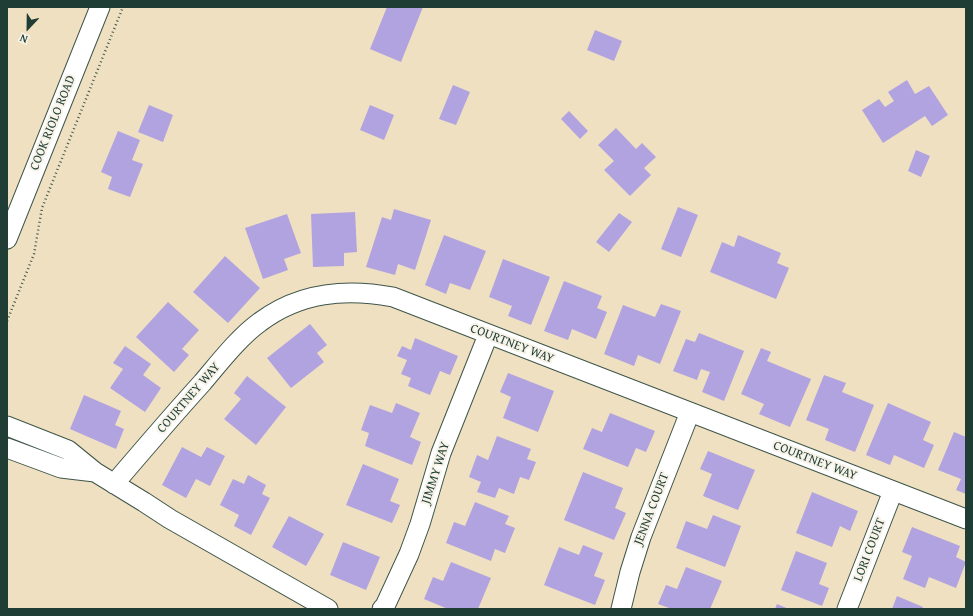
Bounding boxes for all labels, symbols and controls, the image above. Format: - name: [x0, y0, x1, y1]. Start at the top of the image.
- north arrow: [8, 8, 48, 48]
- text: N: [17, 30, 30, 48]
- street label: COOK RIOLO ROAD: [27, 73, 79, 173]
- street label: COURTNEY WAY: [468, 321, 556, 367]
- street label: COURTNEY WAY: [154, 360, 224, 436]
- street label: COURTNEY WAY: [771, 438, 859, 484]
- street label: JIMMY WAY: [419, 440, 453, 506]
- street label: JENNA COURT: [631, 471, 673, 547]
- street label: LORI COURT: [851, 516, 889, 584]

